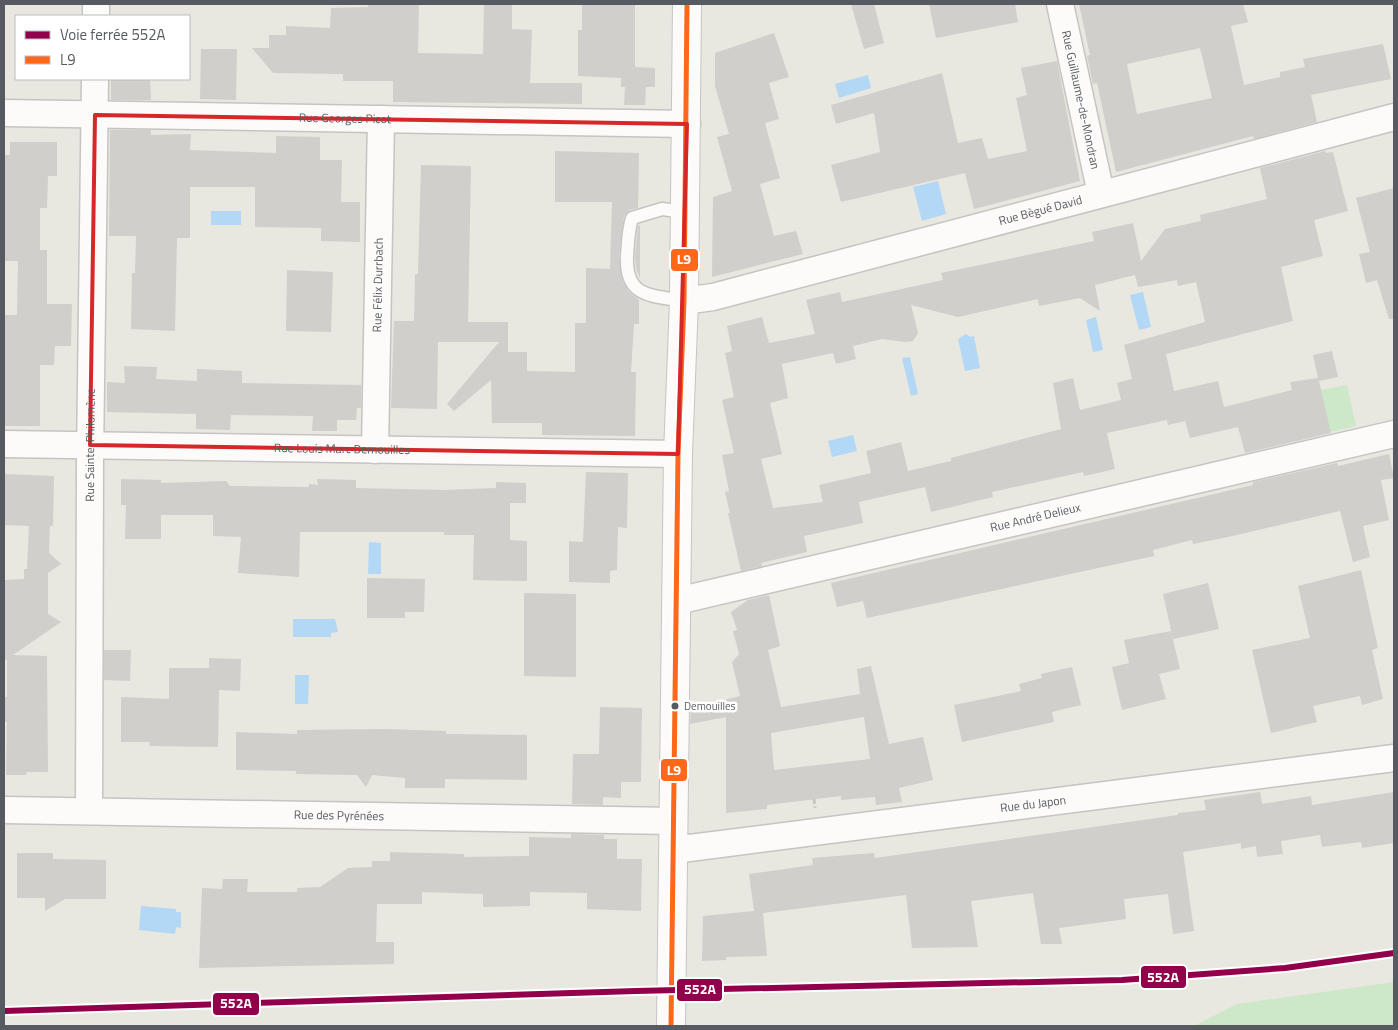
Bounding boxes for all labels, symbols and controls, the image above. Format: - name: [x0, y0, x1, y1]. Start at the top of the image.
- legend: [15, 15, 190, 80]
- text: Voie ferrée 552A: [60, 23, 166, 46]
- street label: Rue Guillaume-de-Mondran: [1057, 28, 1105, 171]
- text: L9: [60, 48, 76, 71]
- street label: Rue Georges Picot: [299, 108, 392, 128]
- street label: Rue Bègué David: [997, 190, 1084, 230]
- street label: Rue Félix Durrbach: [367, 238, 388, 332]
- line badge: L9: [670, 248, 699, 272]
- text: L9: [677, 248, 691, 269]
- street label: Rue Sainte-Philomène: [80, 388, 100, 502]
- street label: Rue Louis Marc Demouilles: [274, 438, 411, 459]
- street label: Rue André Delieux: [988, 497, 1083, 537]
- place label: Demouilles: [684, 698, 736, 714]
- marker: Demouilles: [670, 701, 680, 711]
- line badge: L9: [660, 758, 688, 782]
- text: L9: [667, 759, 681, 780]
- street label: Rue du Japon: [999, 790, 1067, 817]
- street label: Rue des Pyrénées: [294, 805, 385, 825]
- line badge: 552A: [1140, 965, 1187, 989]
- text: 552A: [1147, 966, 1180, 987]
- line badge: 552A: [676, 978, 723, 1002]
- text: 552A: [684, 978, 717, 999]
- line badge: 552A: [212, 992, 260, 1016]
- text: 552A: [220, 992, 253, 1013]

